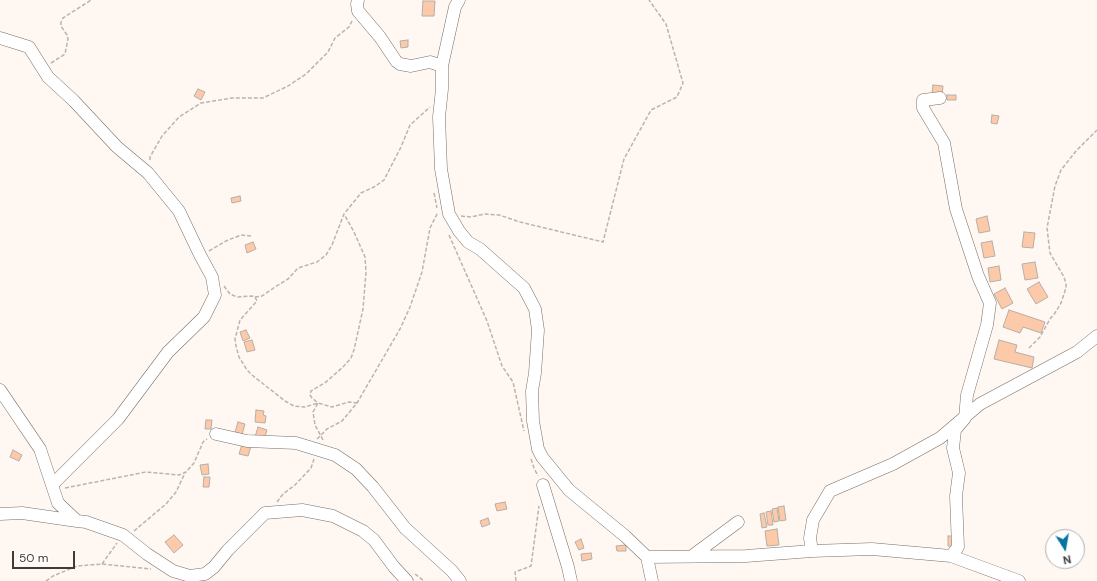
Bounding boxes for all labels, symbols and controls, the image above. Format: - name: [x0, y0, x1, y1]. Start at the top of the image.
- north arrow: [1045, 529, 1085, 569]
- scale bar: [14, 543, 77, 569]
- text: 50 m: [19, 550, 48, 566]
- text: N: [1062, 552, 1072, 567]

